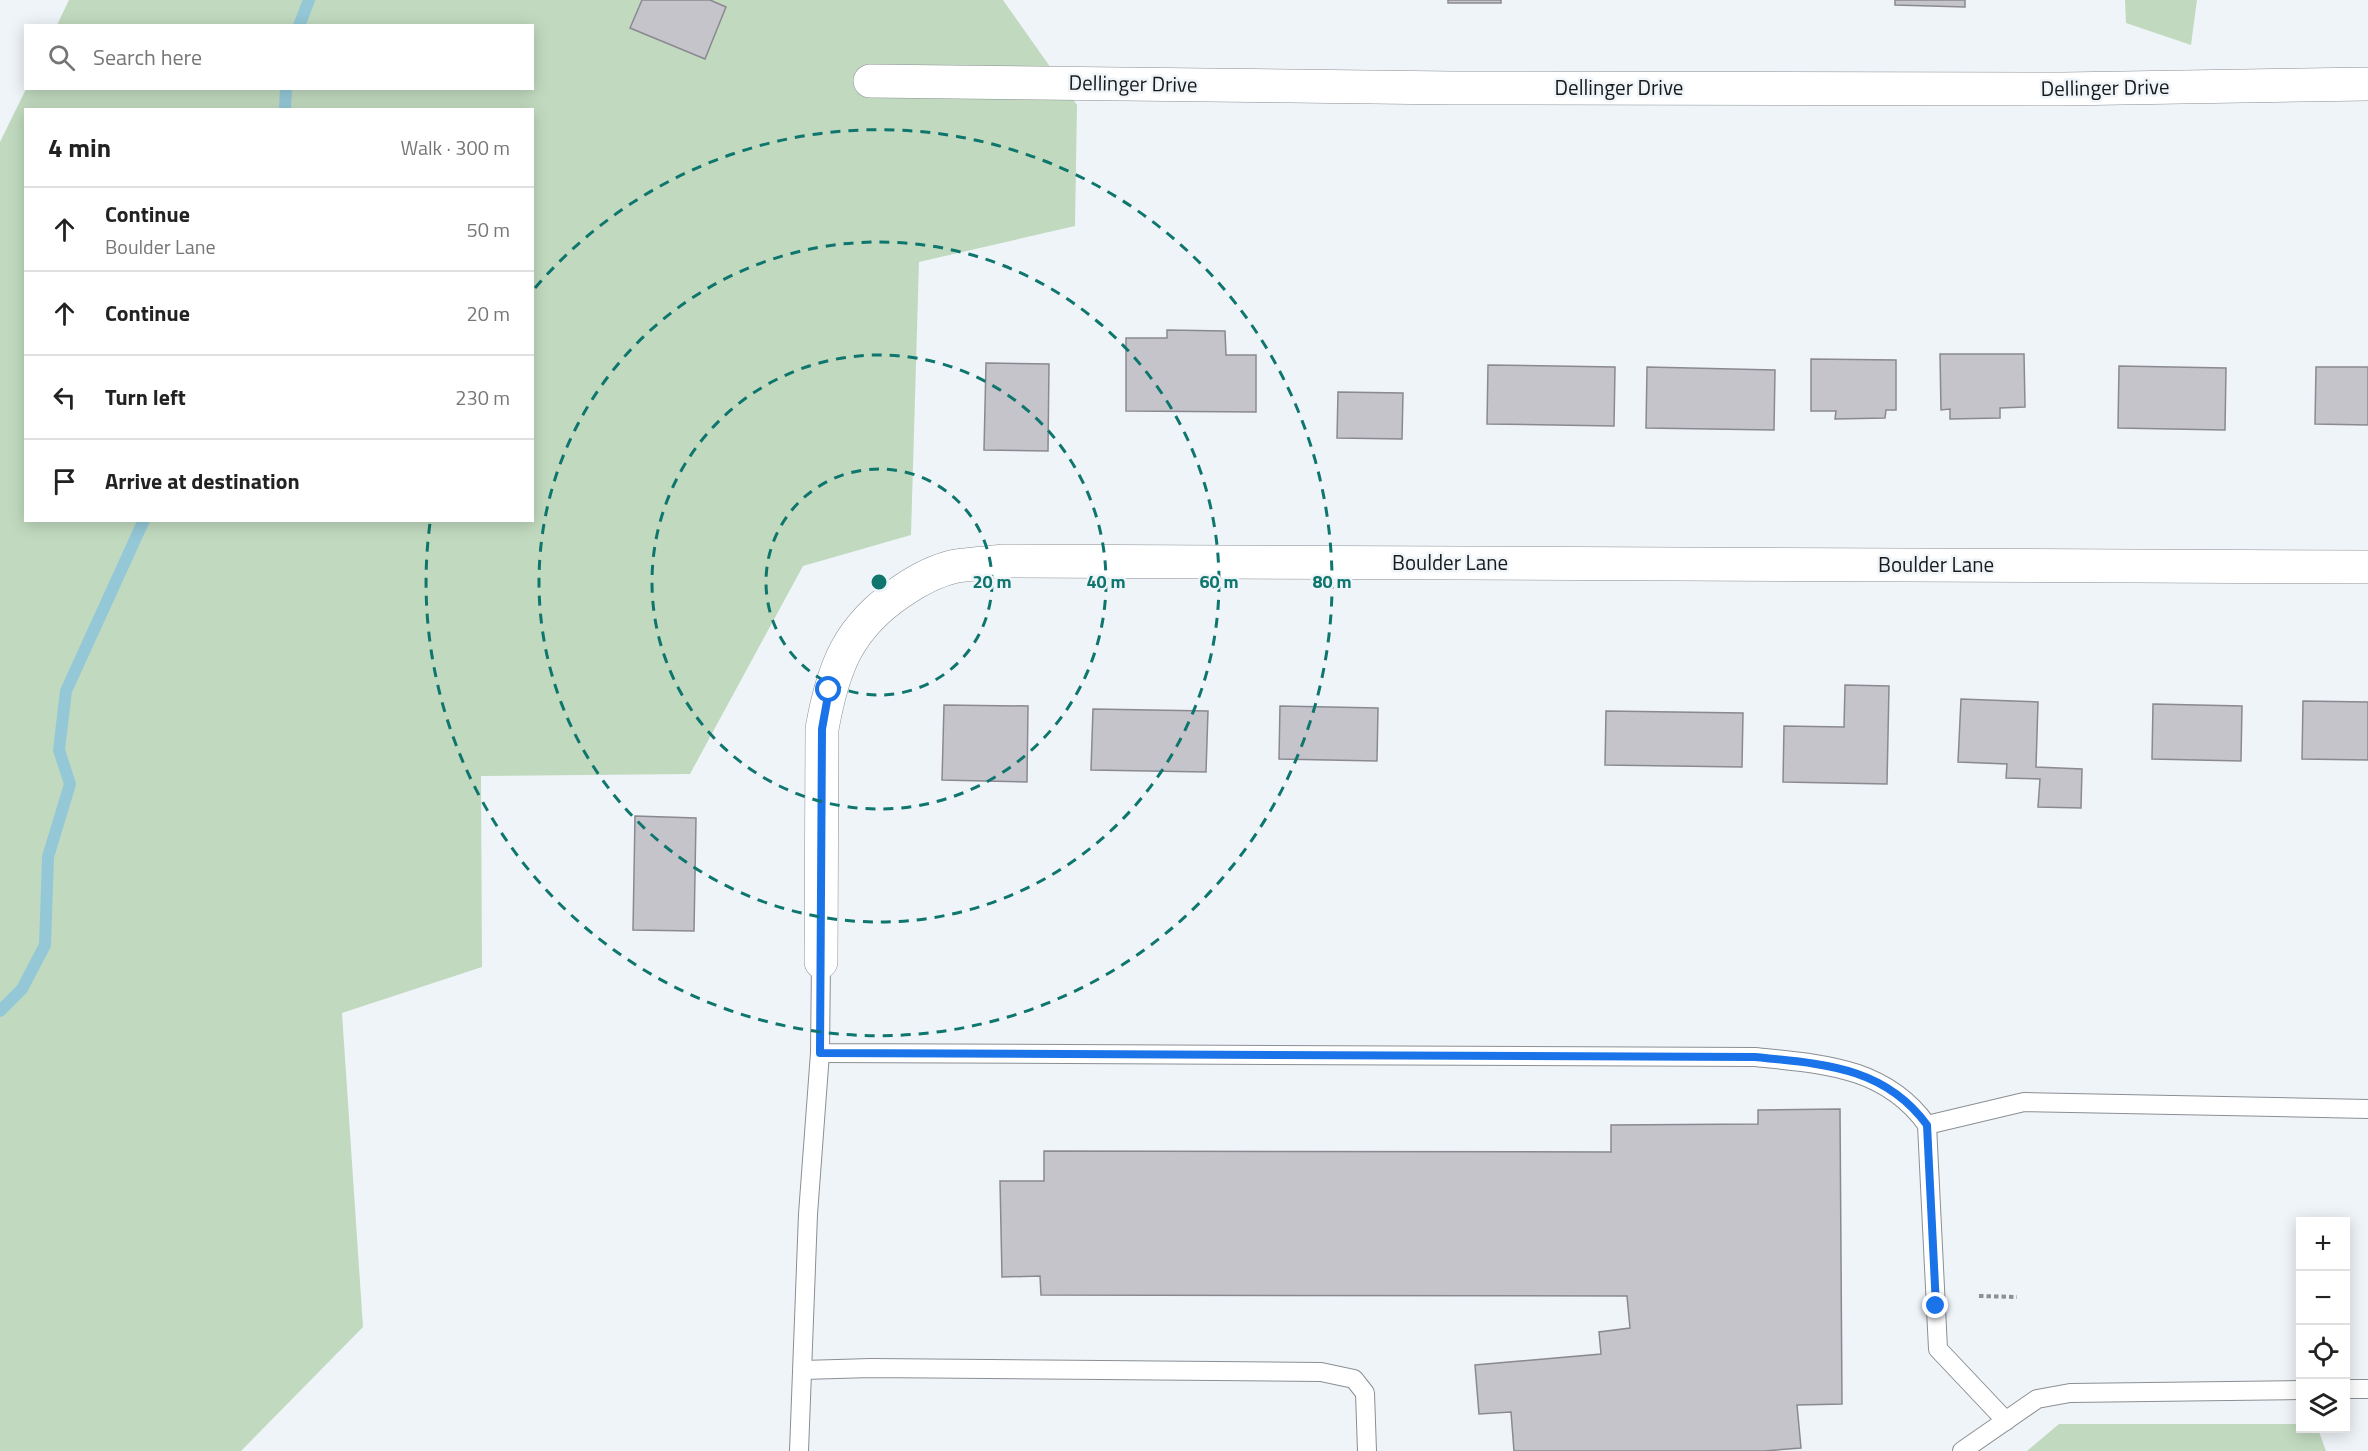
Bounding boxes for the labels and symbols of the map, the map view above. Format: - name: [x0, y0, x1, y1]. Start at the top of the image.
- street label: Dellinger Drive: [1068, 66, 1198, 100]
- street label: Dellinger Drive: [2040, 70, 2170, 104]
- street label: Dellinger Drive: [1555, 71, 1683, 103]
- street label: Boulder Lane: [1392, 546, 1508, 578]
- street label: Boulder Lane: [1878, 548, 1994, 580]
- text: 20 m: [972, 568, 1012, 595]
- text: 40 m: [1086, 568, 1126, 595]
- text: 60 m: [1199, 568, 1239, 595]
- text: 80 m: [1312, 568, 1352, 595]
- centre of rings: [869, 572, 889, 592]
- route start: [815, 676, 841, 702]
- route end: [1922, 1292, 1948, 1318]

